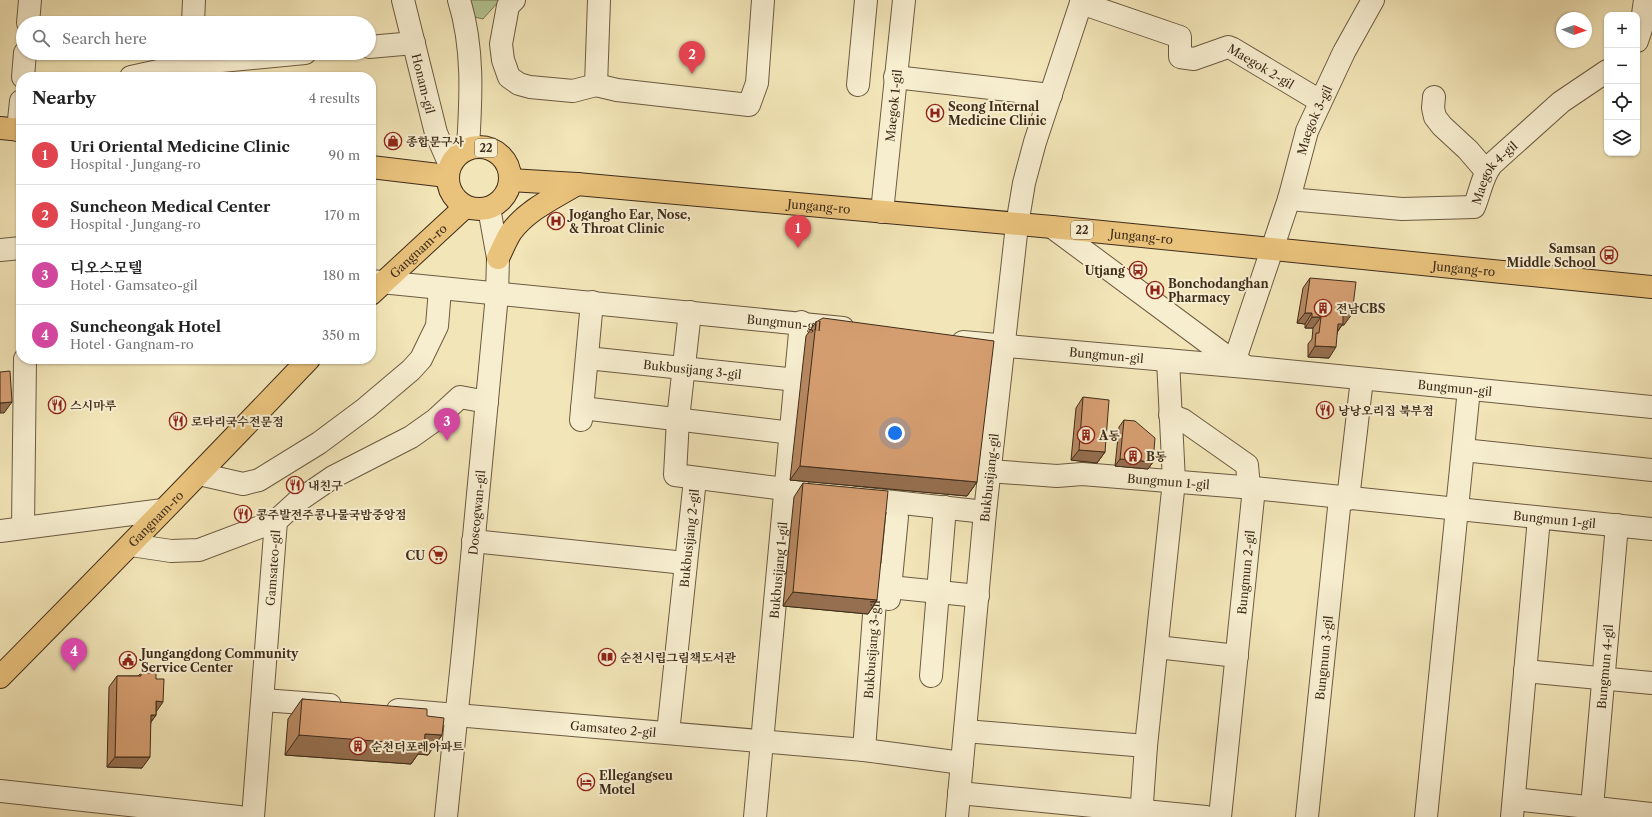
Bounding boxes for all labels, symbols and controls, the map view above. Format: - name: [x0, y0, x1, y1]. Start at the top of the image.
- north arrow: [1556, 12, 1592, 48]
- map controls: [1604, 12, 1640, 156]
- button: +: [1604, 12, 1640, 48]
- search box: [16, 16, 376, 60]
- icon: search: [30, 27, 52, 49]
- text: Search here: [62, 29, 147, 48]
- street label: Maegok 2-gil: [1225, 40, 1297, 92]
- pin: 2: [679, 41, 705, 74]
- button: −: [1604, 48, 1640, 84]
- street label: Honam-gil: [409, 52, 438, 116]
- street label: Maegok 1-gil: [882, 68, 904, 143]
- street label: Maegok 3-gil: [1293, 82, 1335, 157]
- button: locate: [1604, 84, 1640, 120]
- text: Nearby: [32, 88, 96, 108]
- text: 4 results: [309, 90, 360, 106]
- place label: Seong Internal Medicine Clinic: [948, 99, 1047, 128]
- hospital icon: Seong Internal Medicine Clinic: [925, 103, 945, 123]
- button: layers: [1604, 120, 1640, 156]
- shop icon: 종합문구사: [383, 131, 403, 151]
- place label: 종합문구사: [406, 134, 464, 149]
- text: Uri Oriental Medicine Clinic: [70, 137, 290, 156]
- street label: Maegok 4-gil: [1468, 137, 1520, 207]
- road number: 22: [475, 139, 497, 157]
- text: 1: [42, 147, 48, 163]
- text: 90 m: [329, 147, 360, 163]
- text: Hospital · Jungang-ro: [70, 156, 201, 172]
- street label: Jungang-ro: [785, 195, 851, 216]
- text: Suncheon Medical Center: [70, 197, 270, 216]
- text: 2: [41, 207, 49, 223]
- text: 170 m: [324, 207, 360, 223]
- place label: Jogangho Ear, Nose, & Throat Clinic: [567, 207, 690, 236]
- hospital icon: Jogangho Ear, Nose, & Throat Clinic: [546, 211, 566, 231]
- pin: 1: [785, 215, 811, 248]
- text: Hospital · Jungang-ro: [70, 216, 201, 232]
- street label: Gangnam-ro: [386, 220, 450, 281]
- road number: 22: [1071, 221, 1093, 239]
- street label: Jungang-ro: [1107, 225, 1174, 247]
- place label: Samsan Middle School: [1507, 241, 1597, 270]
- bus stop icon: Samsan Middle School: [1599, 245, 1619, 265]
- street label: Jungang-ro: [1430, 257, 1496, 279]
- text: 디오스모텔: [70, 258, 142, 277]
- bus stop icon: Utjang: [1128, 260, 1148, 280]
- place label: Utjang: [1085, 263, 1126, 278]
- text: 3: [41, 267, 49, 283]
- text: 180 m: [323, 267, 360, 283]
- place label: Bonchodanghan Pharmacy: [1168, 276, 1270, 305]
- text: Hotel · Gamsateo-gil: [70, 277, 198, 293]
- hospital icon: Bonchodanghan Pharmacy: [1145, 280, 1165, 300]
- building icon: 전남CBS: [1313, 298, 1333, 318]
- place label: 전남CBS: [1336, 301, 1386, 316]
- street label: Bungmun-gil: [746, 311, 822, 333]
- text: Suncheongak Hotel: [70, 317, 221, 336]
- text: 4: [41, 327, 49, 343]
- text: 350 m: [322, 327, 360, 343]
- text: Hotel · Gangnam-ro: [70, 336, 194, 352]
- street label: Bungmun-gil: [1069, 344, 1145, 365]
- street label: Bukbusijang 3-gil: [643, 356, 743, 382]
- street label: Bungmun-gil: [1417, 376, 1493, 399]
- restaurant icon: 스시마루: [47, 395, 67, 415]
- place label: 스시마루: [70, 398, 117, 413]
- restaurant icon: 낭낭오리집 북부점: [1315, 400, 1335, 420]
- place label: 낭낭오리집 북부점: [1338, 403, 1434, 418]
- pin: 3: [434, 408, 460, 441]
- restaurant icon: 로타리국수전문점: [168, 411, 188, 431]
- place label: 로타리국수전문점: [191, 414, 284, 429]
- your location: [885, 423, 905, 443]
- building icon: A동: [1076, 425, 1096, 445]
- place label: A동: [1098, 428, 1120, 443]
- street label: Bukbusijang-gil: [977, 432, 1001, 522]
- building icon: B동: [1123, 446, 1143, 466]
- place label: B동: [1146, 449, 1167, 464]
- street label: Doseogwan-gil: [465, 469, 488, 556]
- street label: Bungmun 1-gil: [1126, 470, 1211, 492]
- restaurant icon: 내친구: [285, 475, 305, 495]
- place label: 내친구: [308, 478, 343, 493]
- street label: Gangnam-ro: [125, 487, 186, 550]
- street label: Bukbusijang 2-gil: [676, 488, 701, 588]
- restaurant icon: 콩주발전주콩나물국밥중앙점: [233, 504, 253, 524]
- place label: 콩주발전주콩나물국밥중앙점: [256, 507, 407, 522]
- street label: Bungmun 1-gil: [1512, 507, 1597, 531]
- street label: Bukbusijang 1-gil: [766, 521, 790, 619]
- street label: Gamsateo-gil: [262, 529, 283, 606]
- street label: Bungmun 2-gil: [1233, 529, 1257, 615]
- supermarket icon: CU: [428, 545, 448, 565]
- place label: CU: [406, 548, 425, 563]
- street label: Bukbusijang 3-gil: [860, 599, 883, 699]
- street label: Bungmun 3-gil: [1312, 615, 1335, 701]
- street label: Bungmun 4-gil: [1593, 623, 1616, 710]
- pin: 4: [61, 638, 87, 671]
- place label: Jungangdong Community Service Center: [139, 646, 299, 675]
- library icon: 순천시립그림책도서관: [597, 647, 617, 667]
- public building icon: Jungangdong Community Service Center: [118, 650, 138, 670]
- place label: 순천시립그림책도서관: [620, 650, 736, 665]
- street label: Gamsateo 2-gil: [570, 717, 657, 740]
- building icon: 순천더포레아파트: [348, 736, 368, 756]
- place label: 순천더포레아파트: [371, 739, 464, 754]
- place label: Ellegangseu Motel: [599, 768, 673, 797]
- hotel icon: Ellegangseu Motel: [576, 772, 596, 792]

